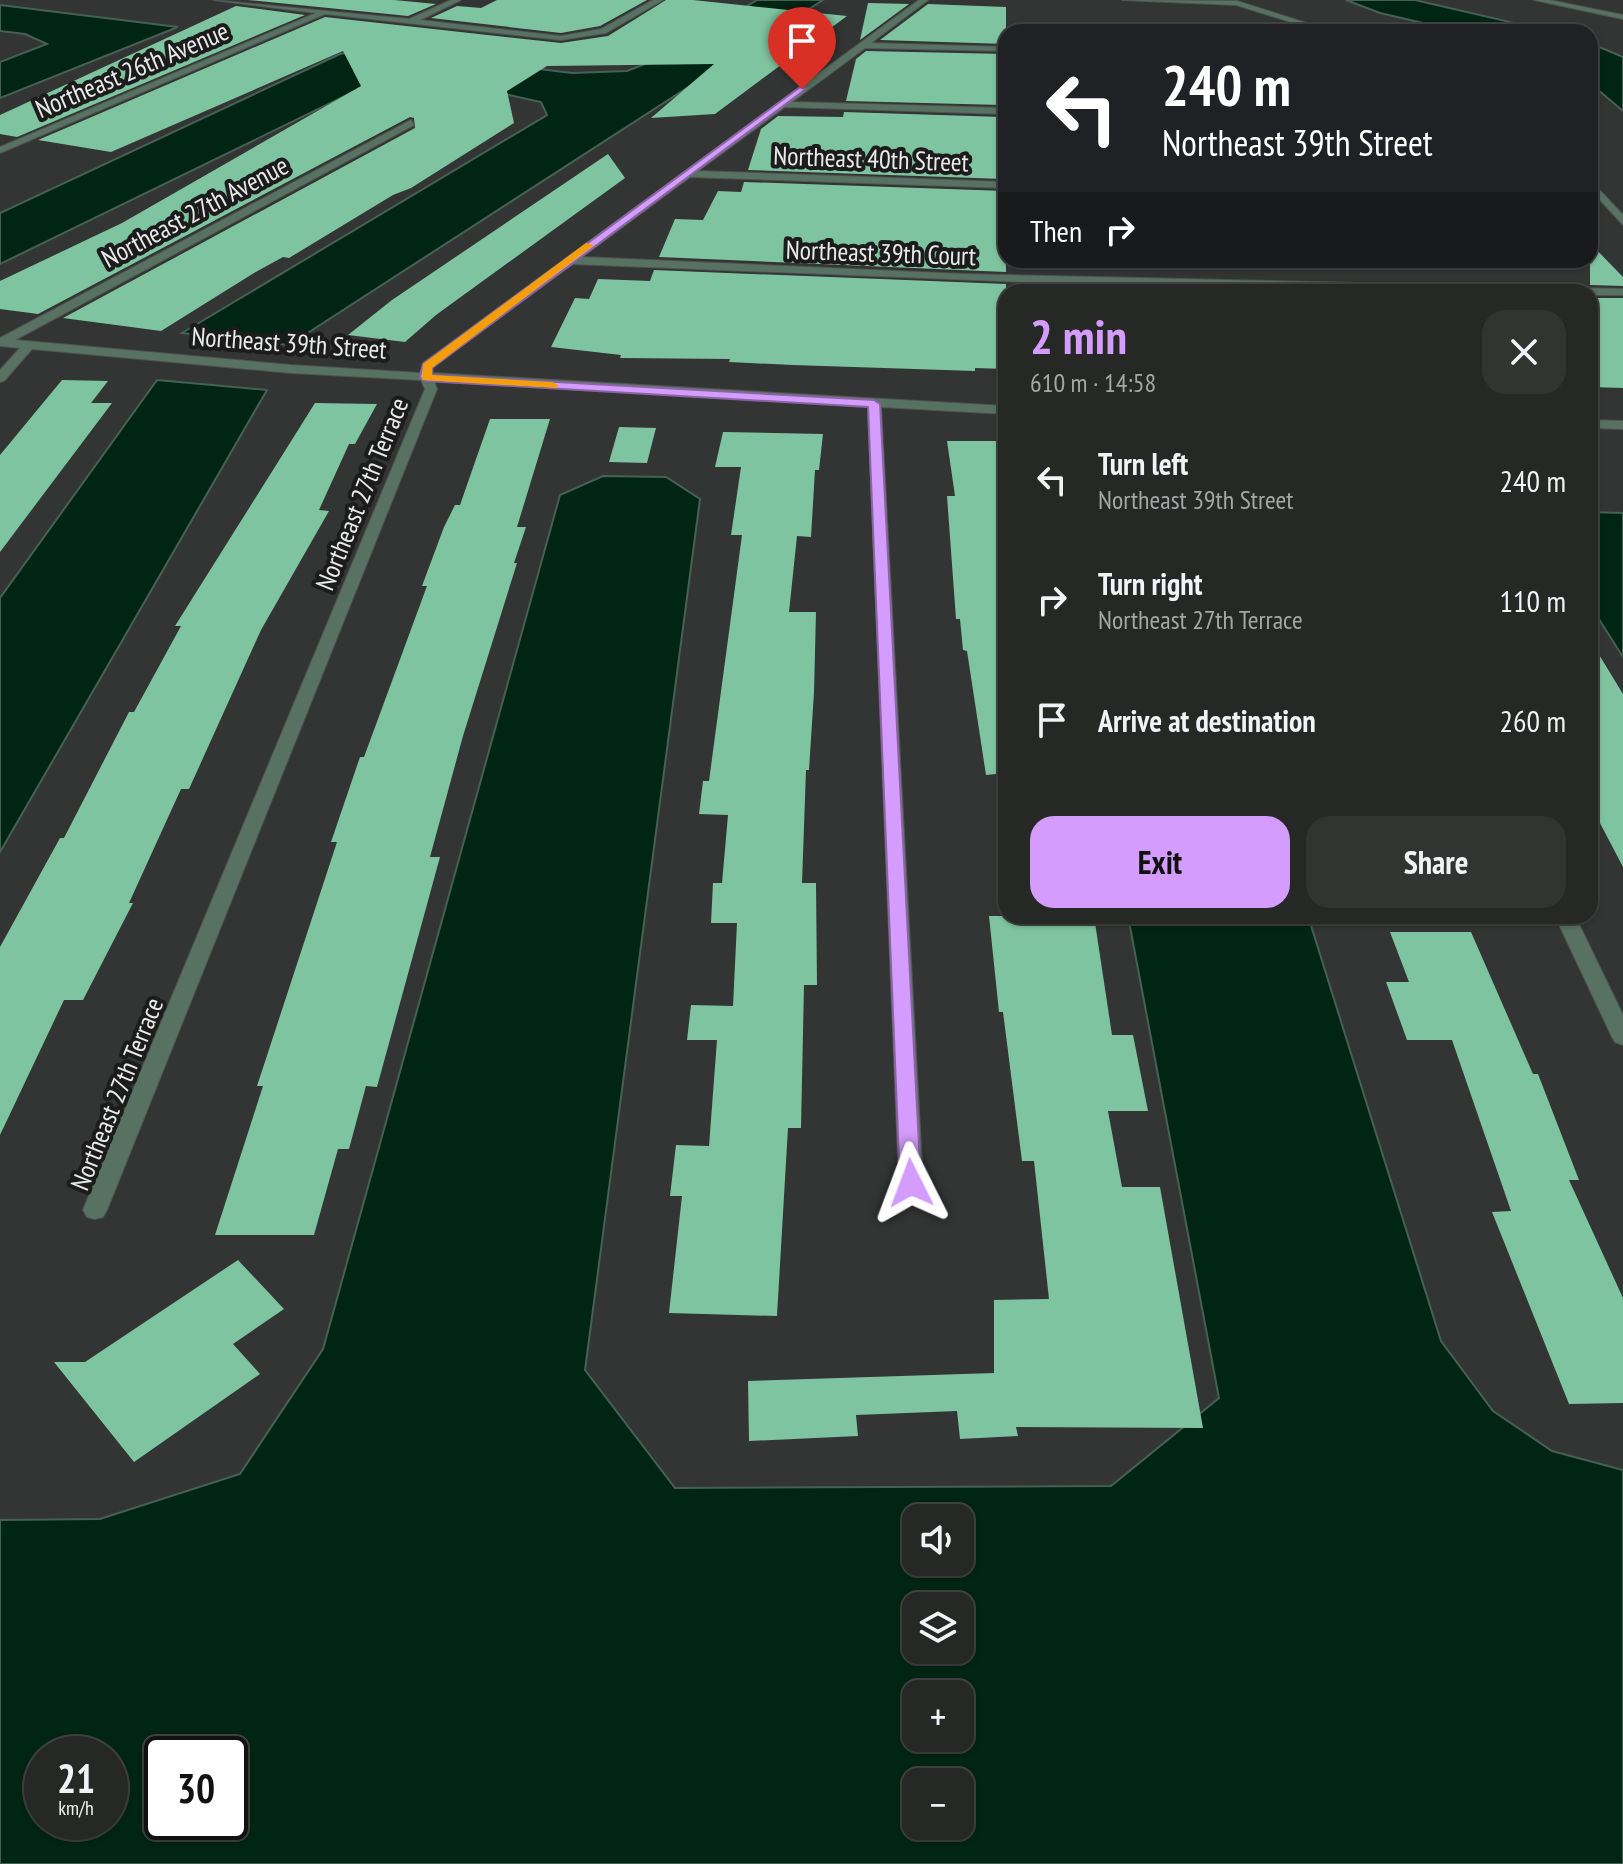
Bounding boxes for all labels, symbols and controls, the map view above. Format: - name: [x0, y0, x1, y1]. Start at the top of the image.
- pin: [768, 7, 836, 89]
- street label: Northeast 26th Avenue: [30, 14, 233, 125]
- icon: arrive: [780, 19, 824, 63]
- text: 240 m: [1162, 49, 1291, 121]
- icon: left: [1030, 56, 1134, 160]
- text: Northeast 39th Street: [1162, 119, 1433, 166]
- street label: Northeast 40th Street: [773, 139, 969, 178]
- street label: Northeast 27th Avenue: [96, 149, 294, 275]
- icon: right: [1098, 208, 1142, 252]
- text: Then: [1030, 211, 1082, 250]
- street label: Northeast 39th Court: [785, 233, 977, 272]
- text: 2 min: [1030, 305, 1127, 367]
- button: close: [1482, 310, 1566, 394]
- street label: Northeast 39th Street: [190, 319, 388, 366]
- text: 610 m · 14:58: [1030, 366, 1156, 399]
- street label: Northeast 27th Terrace: [308, 393, 415, 595]
- text: Turn left: [1098, 444, 1188, 483]
- icon: left: [1030, 458, 1074, 502]
- text: 240 m: [1500, 461, 1566, 500]
- text: Northeast 39th Street: [1098, 483, 1293, 516]
- text: Turn right: [1098, 564, 1202, 603]
- icon: right: [1030, 578, 1074, 622]
- text: 110 m: [1500, 581, 1566, 620]
- text: Northeast 27th Terrace: [1098, 603, 1303, 636]
- icon: arrive: [1030, 698, 1074, 742]
- text: Arrive at destination: [1098, 701, 1316, 740]
- text: 260 m: [1500, 701, 1566, 740]
- button: Exit: [1030, 816, 1290, 908]
- button: Share: [1306, 816, 1566, 908]
- street label: Northeast 27th Terrace: [63, 993, 170, 1195]
- position arrow: [869, 1141, 953, 1225]
- map controls: [902, 1504, 974, 1840]
- button: sound: [902, 1504, 974, 1576]
- button: layers: [902, 1592, 974, 1664]
- button: +: [902, 1680, 974, 1752]
- speed limit sign: 30: [144, 1736, 248, 1840]
- text: 21: [57, 1752, 95, 1804]
- button: −: [902, 1768, 974, 1840]
- text: km/h: [58, 1795, 94, 1821]

